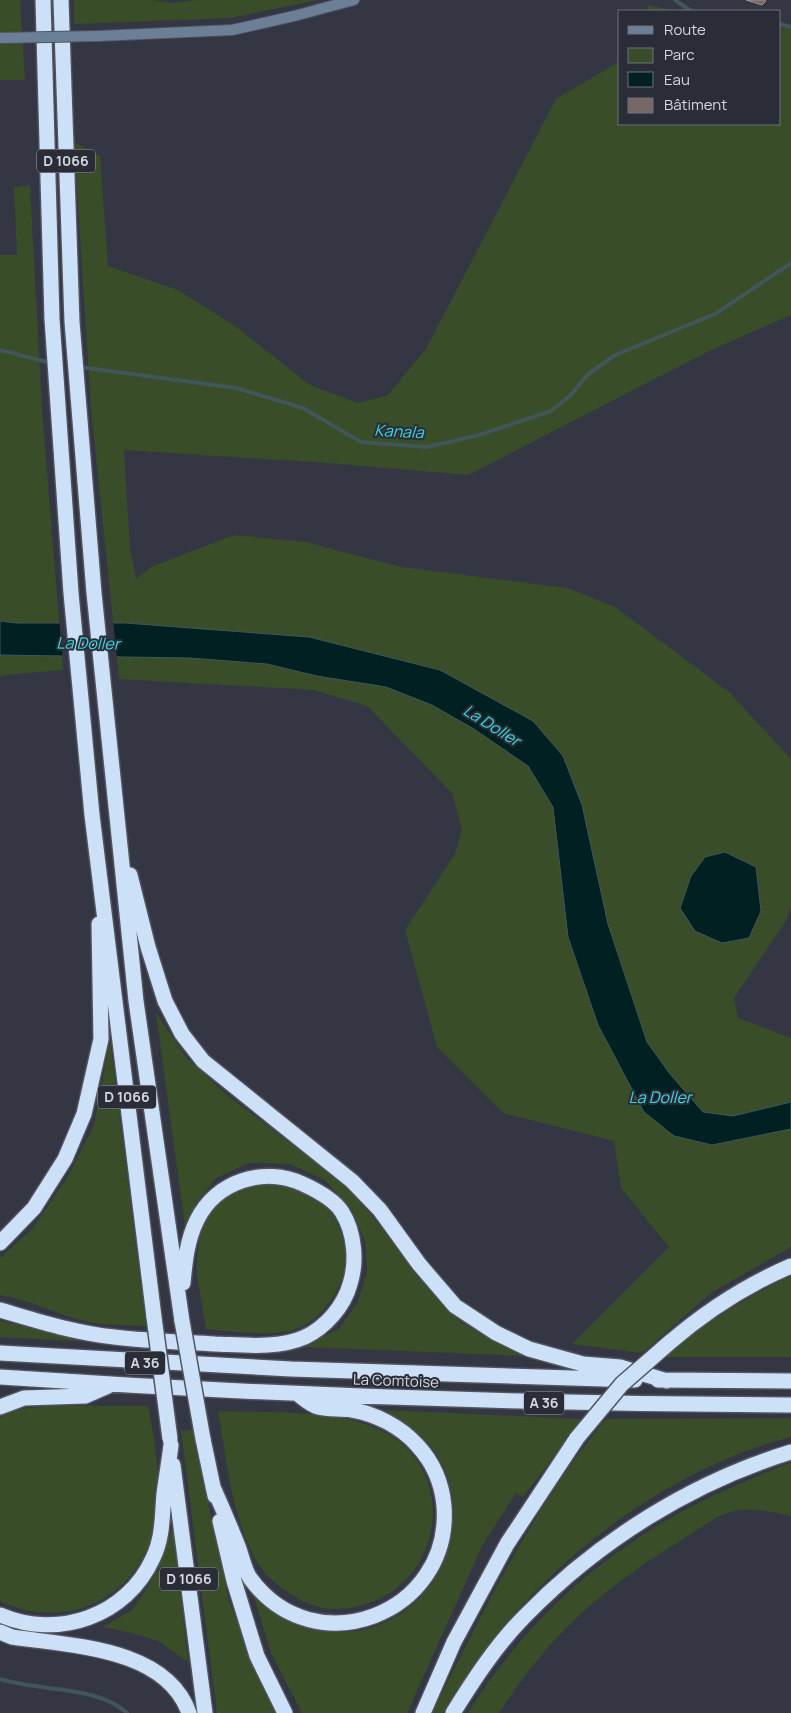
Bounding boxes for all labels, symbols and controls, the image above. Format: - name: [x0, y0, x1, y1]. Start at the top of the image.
- legend: [618, 10, 781, 125]
- text: Route: [664, 19, 706, 40]
- text: Parc: [664, 44, 695, 65]
- text: Eau: [664, 69, 690, 90]
- text: Bâtiment: [664, 94, 727, 115]
- road number: D 1066: [37, 150, 95, 172]
- water label: Kanala: [374, 419, 425, 443]
- water label: La Doller: [56, 631, 122, 655]
- water label: La Doller: [459, 699, 526, 752]
- road number: D 1066: [98, 1086, 156, 1108]
- water label: La Doller: [628, 1086, 694, 1108]
- road number: A 36: [125, 1352, 165, 1375]
- street label: La Comtoise: [353, 1369, 440, 1393]
- road number: A 36: [524, 1392, 564, 1415]
- road number: D 1066: [160, 1568, 218, 1590]

